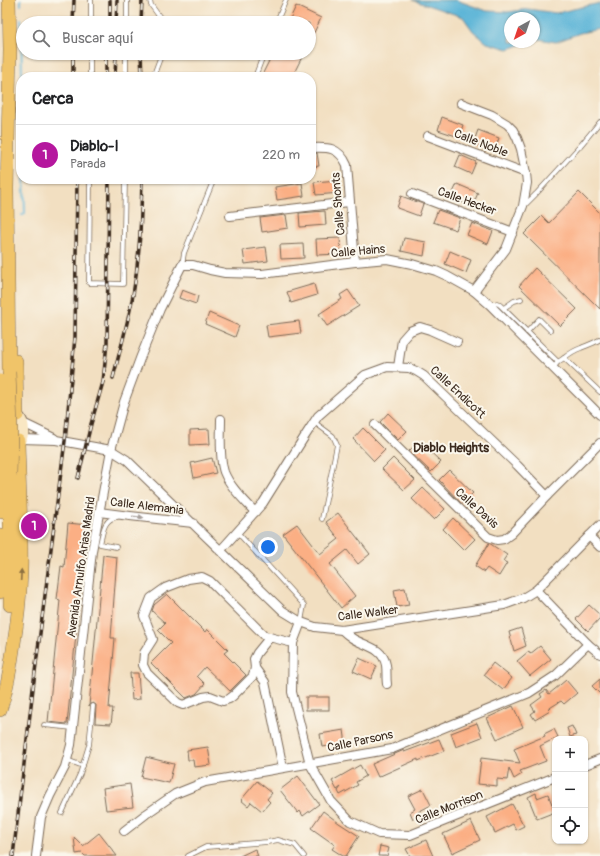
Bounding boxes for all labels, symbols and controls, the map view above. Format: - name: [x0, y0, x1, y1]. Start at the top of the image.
- north arrow: [504, 12, 540, 48]
- search box: [16, 16, 316, 60]
- icon: search: [30, 27, 52, 49]
- text: Buscar aquí: [62, 29, 134, 48]
- text: Cerca: [32, 88, 73, 109]
- street label: Calle Noble: [452, 126, 510, 161]
- text: Diablo-I: [70, 137, 119, 156]
- text: 1: [42, 147, 48, 163]
- text: 220 m: [262, 147, 300, 163]
- text: Parada: [70, 156, 106, 172]
- street label: Calle Shonts: [328, 171, 349, 236]
- street label: Calle Hecker: [435, 184, 499, 219]
- street label: Calle Hains: [330, 242, 386, 261]
- street label: Calle Endicott: [427, 363, 489, 422]
- district label: Diablo Heights: [413, 440, 489, 456]
- street label: Calle Davis: [452, 485, 502, 532]
- street label: Avenida Arnulfo Arias Madrid: [64, 495, 99, 639]
- street label: Calle Alemania: [109, 495, 185, 519]
- pin: 1: [21, 511, 47, 541]
- one-way arrow: [132, 514, 144, 521]
- your location: [258, 537, 278, 557]
- one-way arrow: [17, 569, 24, 581]
- street label: Calle Walker: [337, 602, 400, 625]
- street label: Calle Parsons: [326, 727, 395, 756]
- map controls: [552, 736, 588, 844]
- button: +: [552, 736, 588, 772]
- button: −: [552, 772, 588, 808]
- street label: Calle Morrison: [413, 787, 485, 828]
- button: locate: [552, 808, 588, 844]

